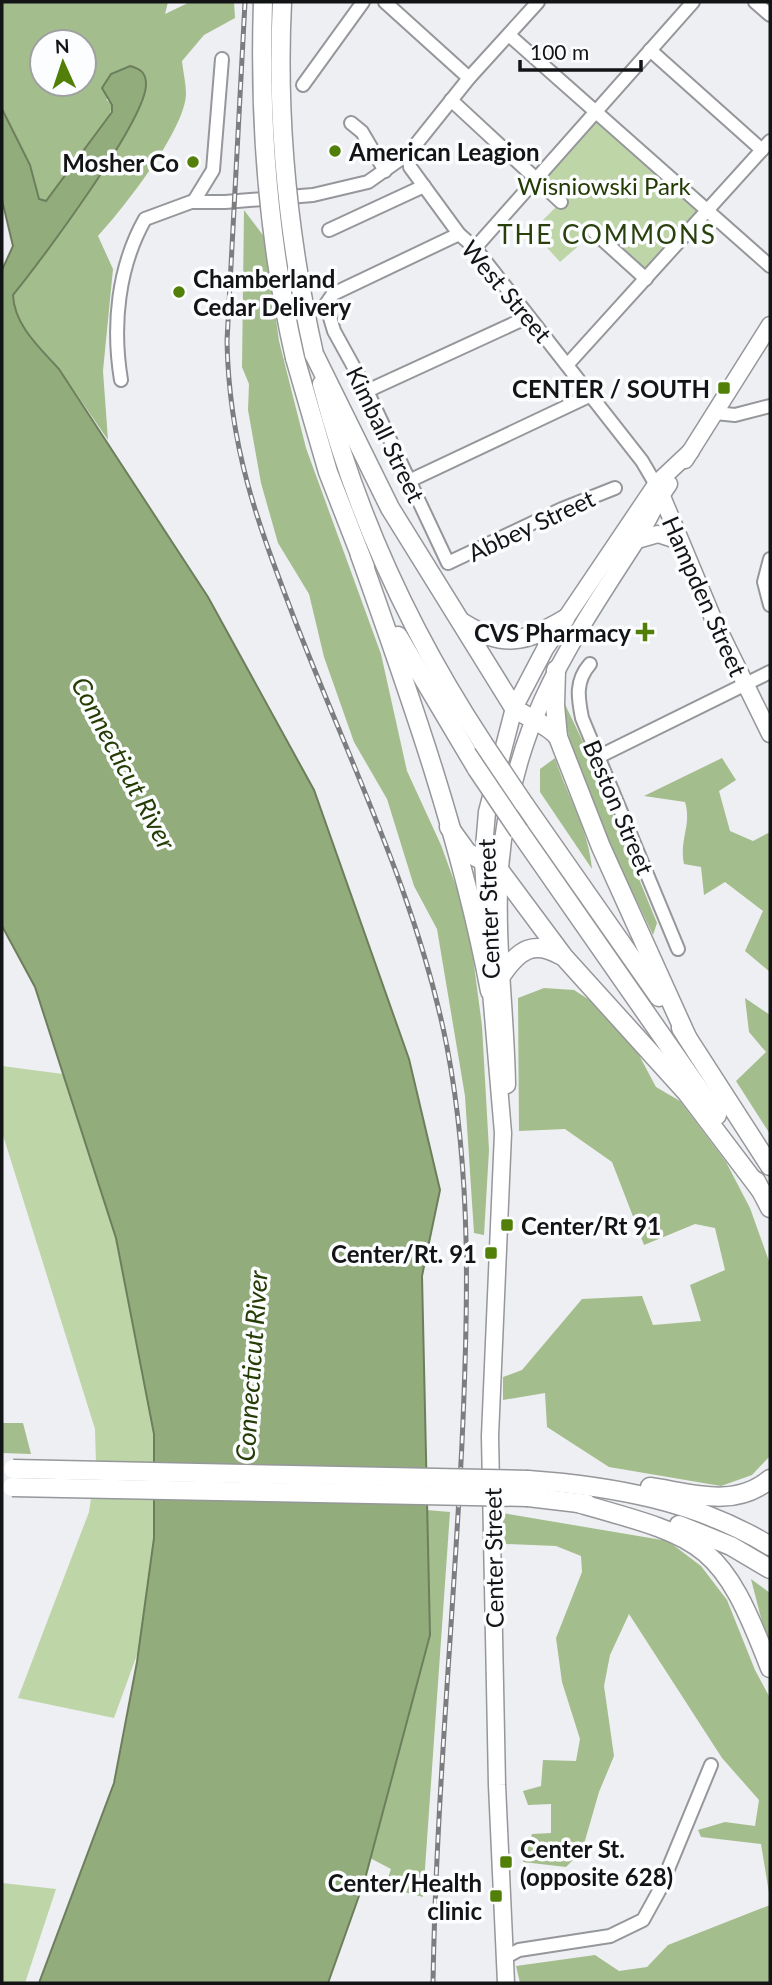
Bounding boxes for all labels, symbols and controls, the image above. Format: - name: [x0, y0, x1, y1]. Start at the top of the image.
- north arrow: [28, 28, 98, 98]
- scale bar: [520, 28, 641, 72]
- text: N: [54, 34, 70, 57]
- text: 100 m: [530, 39, 589, 64]
- place label: American Leagion: [348, 137, 540, 166]
- marker: American Leagion: [327, 143, 343, 159]
- place label: Mosher Co: [62, 148, 179, 177]
- marker: Mosher Co: [185, 154, 201, 170]
- park label: Wisniowski Park: [517, 171, 692, 200]
- district label: THE COMMONS: [497, 218, 717, 250]
- street label: West Street: [456, 234, 558, 348]
- place label: Chamberland Cedar Delivery: [193, 264, 352, 321]
- marker: Chamberland Cedar Delivery: [171, 284, 187, 300]
- street label: Kimball Street: [341, 361, 432, 507]
- place label: CENTER / SOUTH: [512, 374, 710, 403]
- marker: CENTER / SOUTH: [716, 380, 732, 396]
- street label: Abbey Street: [463, 483, 599, 567]
- street label: Hampden Street: [657, 512, 753, 681]
- place label: CVS Pharmacy: [474, 618, 631, 647]
- marker: CVS Pharmacy: [637, 624, 653, 640]
- water label: Connecticut River: [65, 671, 184, 856]
- street label: Beston Street: [578, 735, 660, 879]
- street label: Center Street: [471, 838, 505, 980]
- place label: Center/Rt 91: [521, 1211, 661, 1240]
- marker: Center/Rt 91: [499, 1217, 515, 1233]
- place label: Center/Rt. 91: [331, 1239, 477, 1268]
- marker: Center/Rt. 91: [483, 1245, 499, 1261]
- water label: Connecticut River: [228, 1268, 274, 1463]
- street label: Center Street: [477, 1487, 509, 1628]
- place label: Center St. (opposite 628): [520, 1834, 673, 1891]
- marker: Center St. (opposite 628): [498, 1854, 514, 1870]
- place label: Center/Health clinic: [328, 1868, 482, 1925]
- marker: Center/Health clinic: [488, 1888, 504, 1904]

